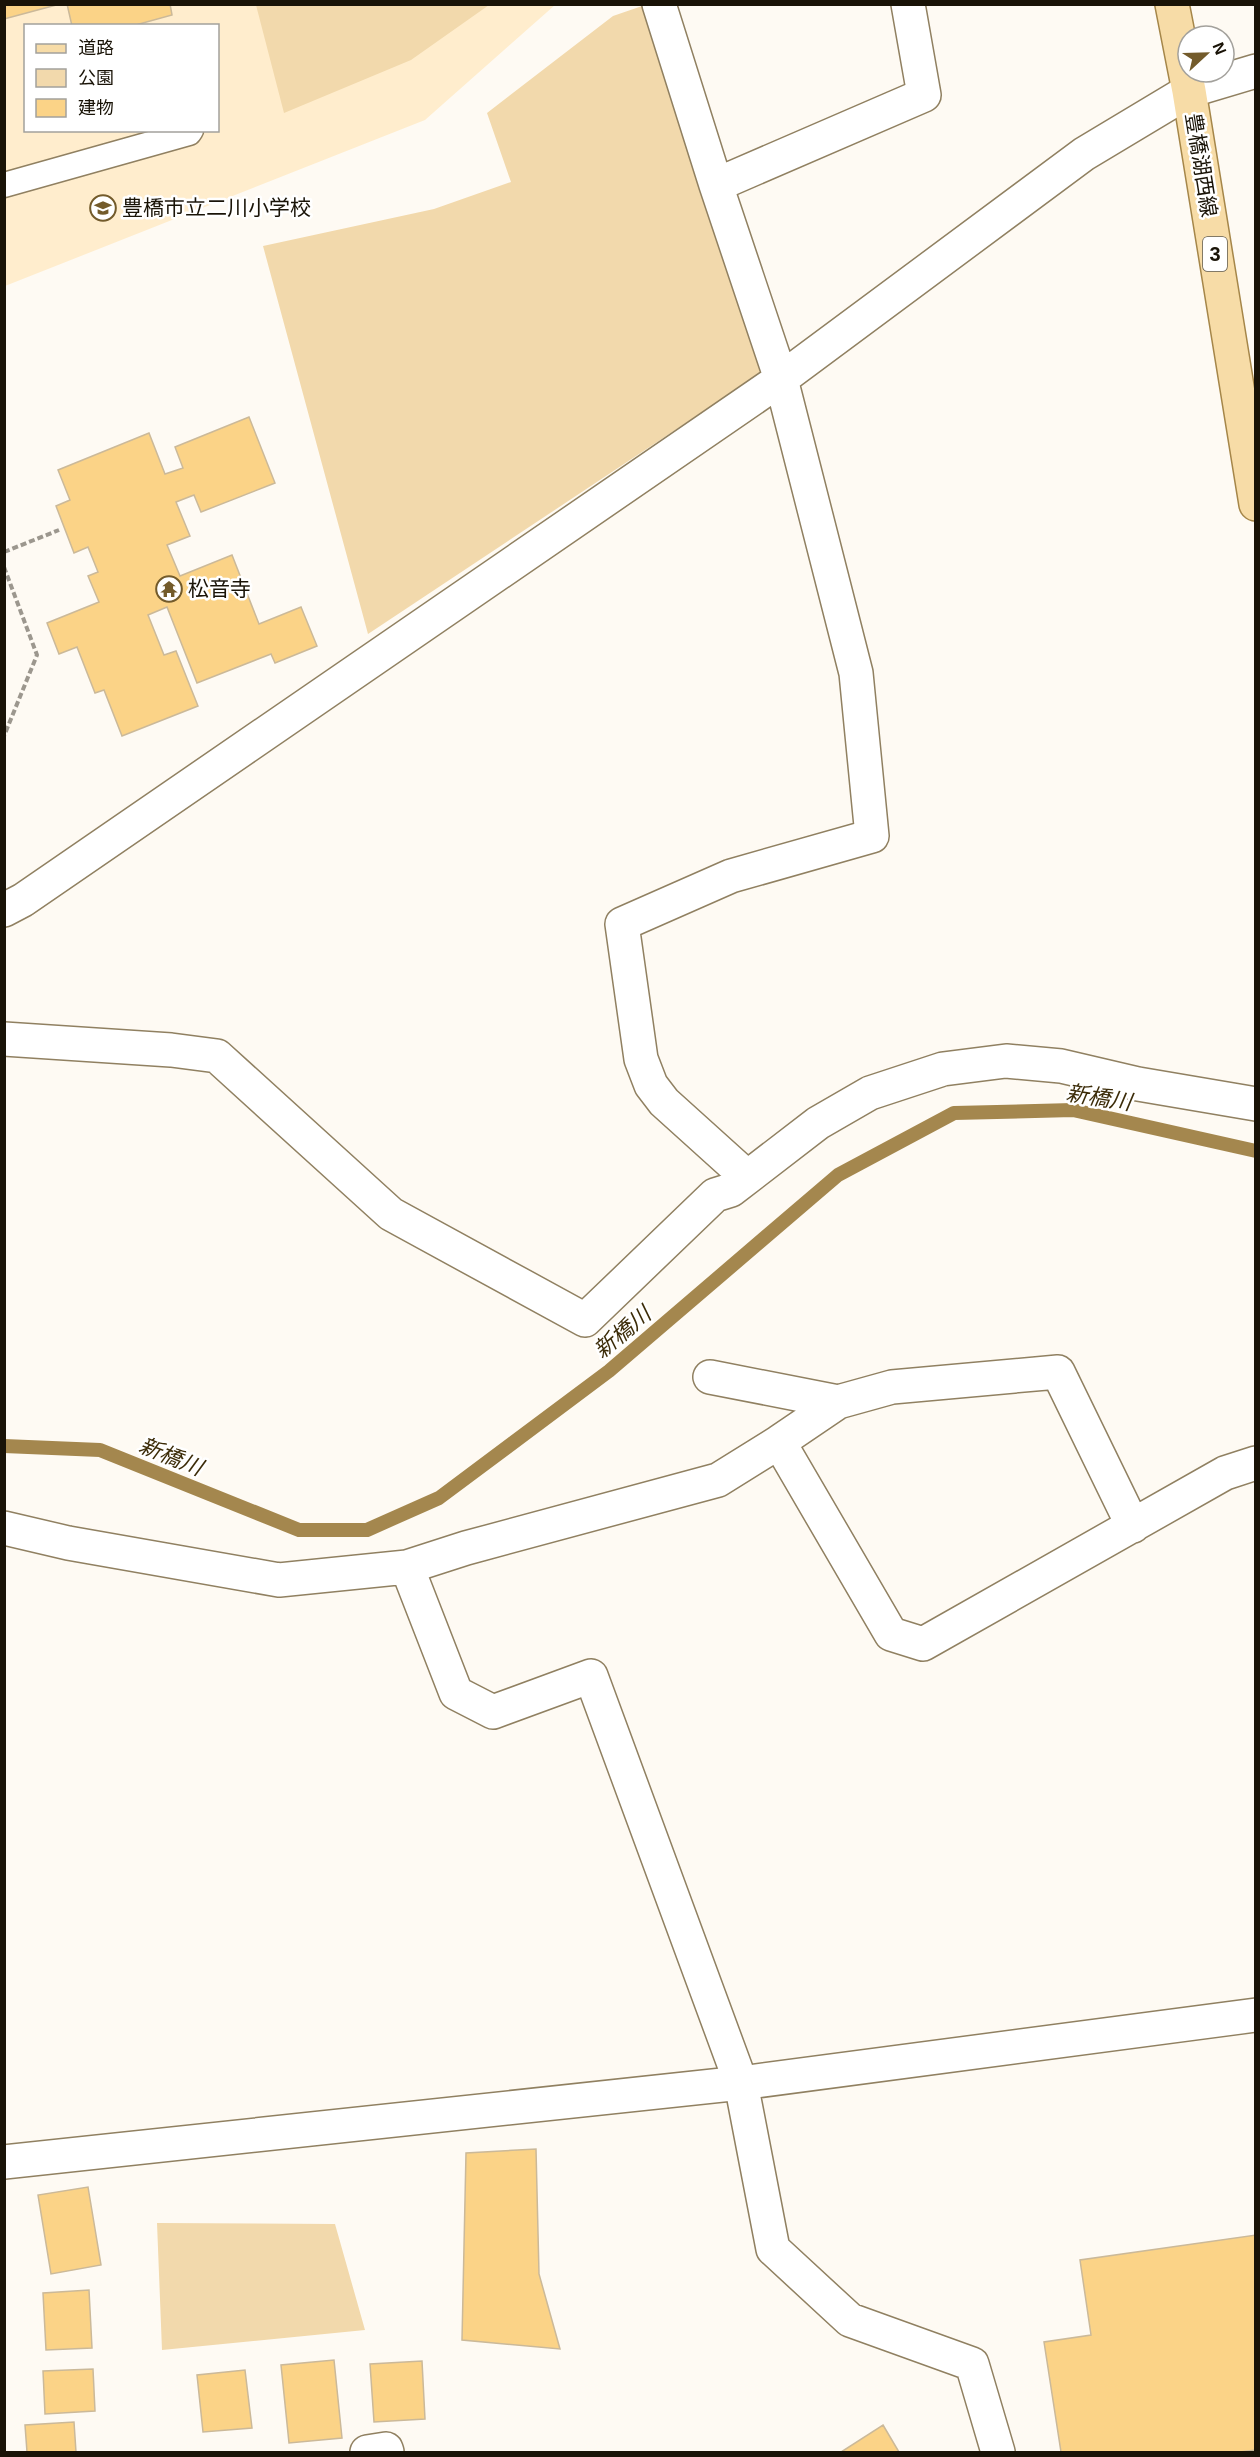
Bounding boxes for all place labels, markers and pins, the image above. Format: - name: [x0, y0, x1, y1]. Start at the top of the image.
- school or university icon: 豊橋市立二川小学校: [88, 193, 118, 223]
- place label: 豊橋市立二川小学校: [122, 196, 311, 219]
- temple icon: 松音寺: [154, 574, 184, 604]
- place label: 松音寺: [188, 577, 251, 600]

